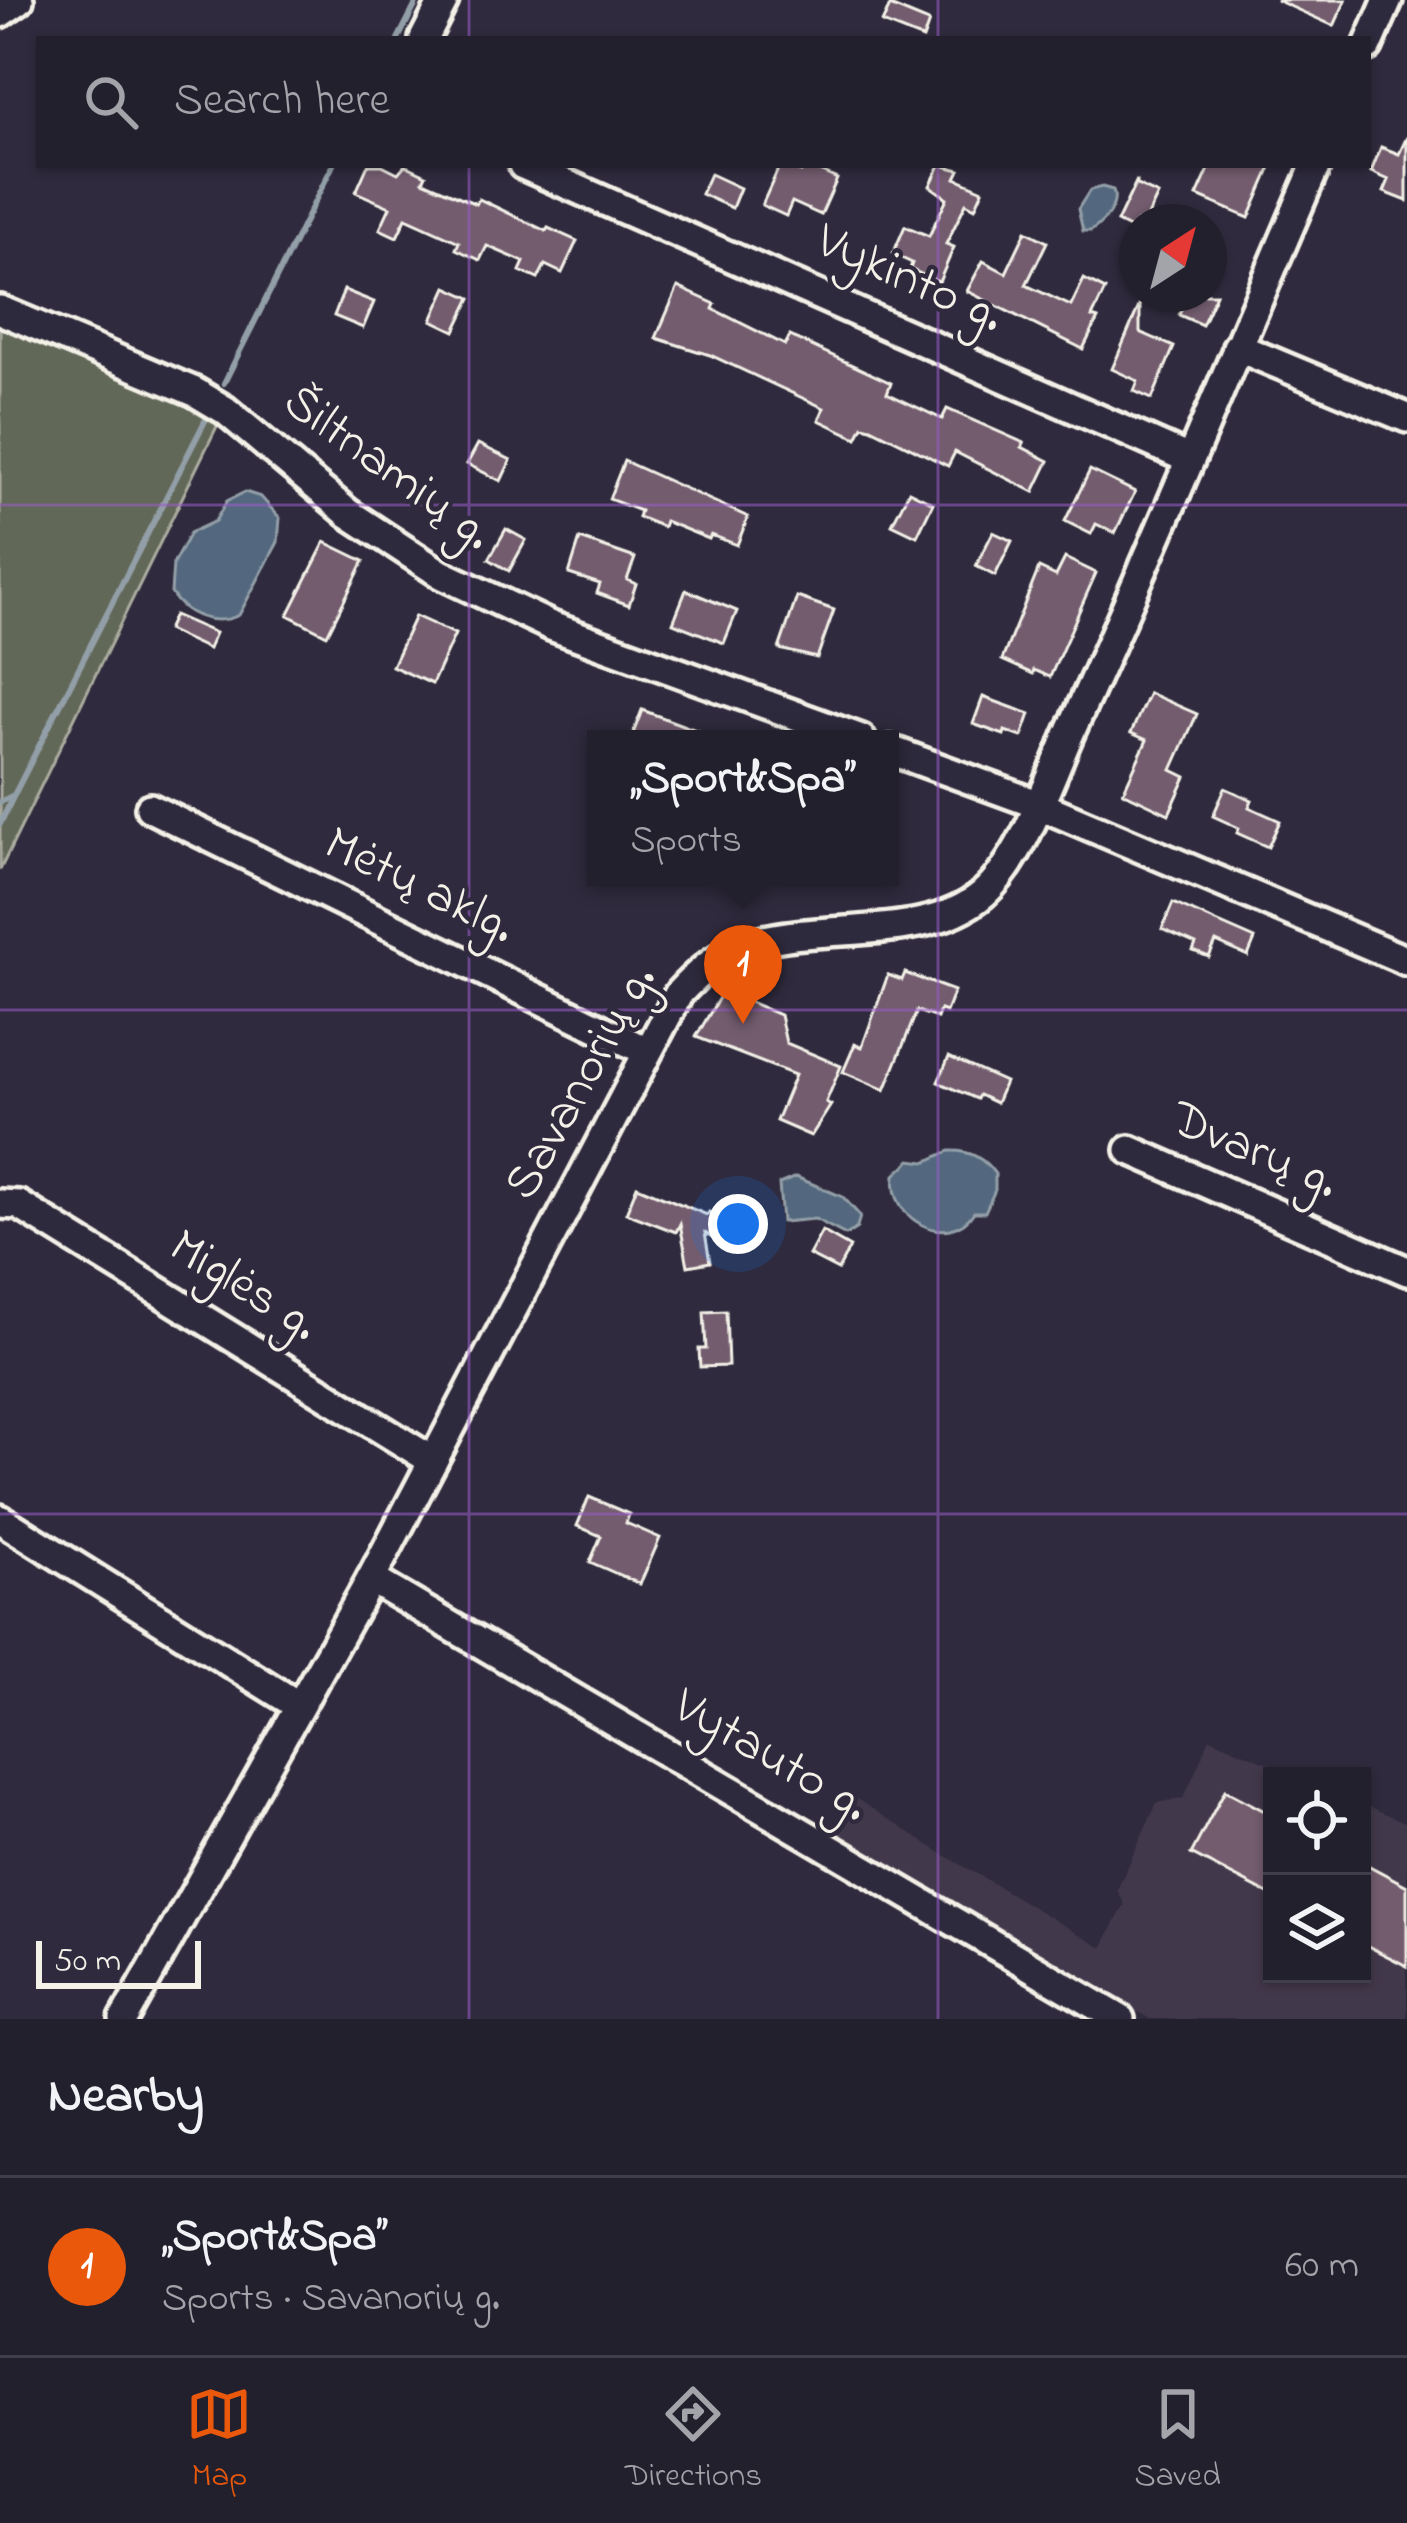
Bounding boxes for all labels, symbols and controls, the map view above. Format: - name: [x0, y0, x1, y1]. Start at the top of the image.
- search box: [36, 36, 1371, 168]
- icon: search: [78, 69, 144, 135]
- text: Search here: [174, 69, 390, 135]
- north arrow: [1119, 204, 1227, 312]
- street label: Vykinto g.: [802, 205, 1015, 355]
- street label: Šiltnamių g.: [266, 367, 508, 571]
- popup: [587, 730, 899, 886]
- text: „Sport&Spa”: [630, 747, 856, 813]
- street label: Mėtų aklg.: [311, 808, 527, 966]
- text: Sports: [630, 813, 742, 870]
- pin: 1: [704, 925, 782, 1024]
- street label: Savanorių g.: [486, 951, 678, 1215]
- street label: Dvarų g.: [1157, 1082, 1349, 1221]
- your location: [708, 1194, 768, 1254]
- street label: Miglės g.: [153, 1212, 333, 1362]
- street label: Vytauto g.: [657, 1670, 882, 1843]
- map controls: [1263, 1767, 1371, 1983]
- button: locate: [1263, 1767, 1371, 1875]
- button: layers: [1263, 1875, 1371, 1983]
- scale bar: [36, 1935, 201, 1988]
- text: 50 m: [54, 1938, 121, 1986]
- text: Nearby: [48, 2060, 204, 2135]
- text: „Sport&Spa”: [162, 2205, 387, 2271]
- text: 1: [81, 2238, 93, 2295]
- text: 60 m: [1285, 2238, 1359, 2295]
- text: Sports · Savanorių g.: [162, 2271, 500, 2328]
- tab: Map: [186, 2381, 252, 2501]
- tab: Directions: [625, 2381, 762, 2501]
- tab: Saved: [1135, 2381, 1221, 2501]

